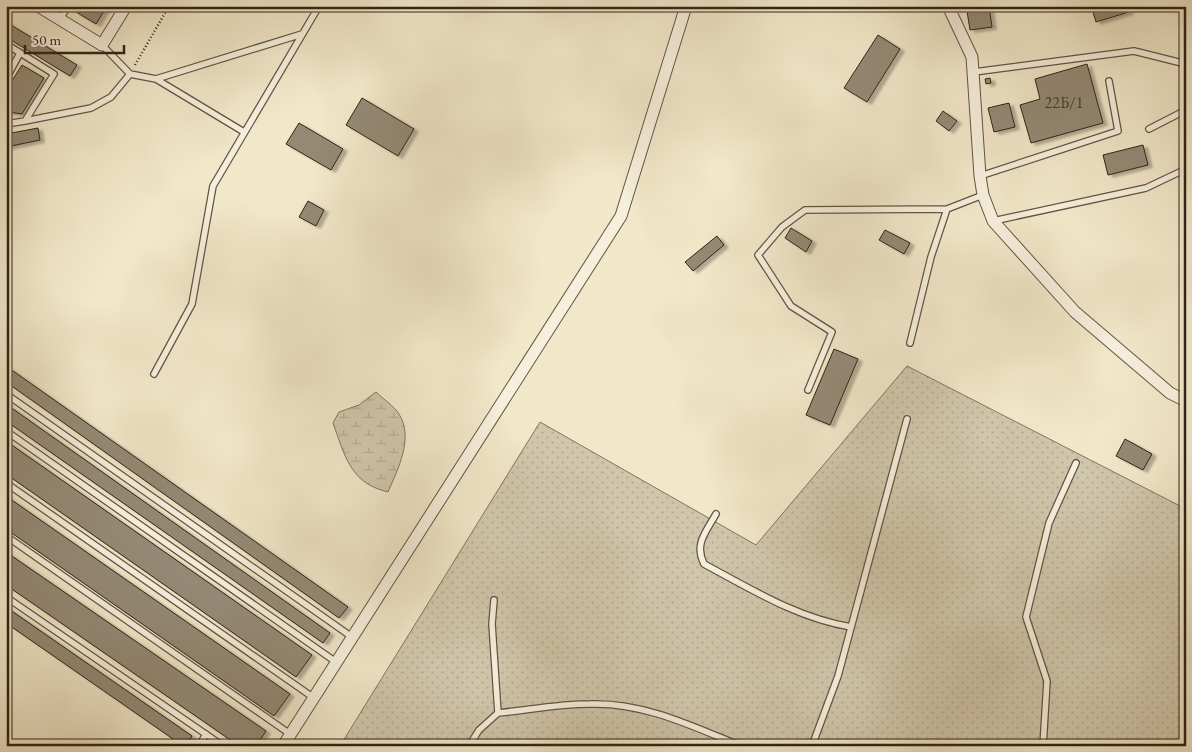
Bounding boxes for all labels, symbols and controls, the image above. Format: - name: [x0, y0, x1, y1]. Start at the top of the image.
- scale bar: [25, 22, 124, 54]
- text: 50 m: [32, 30, 61, 49]
- house number: 22Б/1: [1045, 92, 1083, 113]

